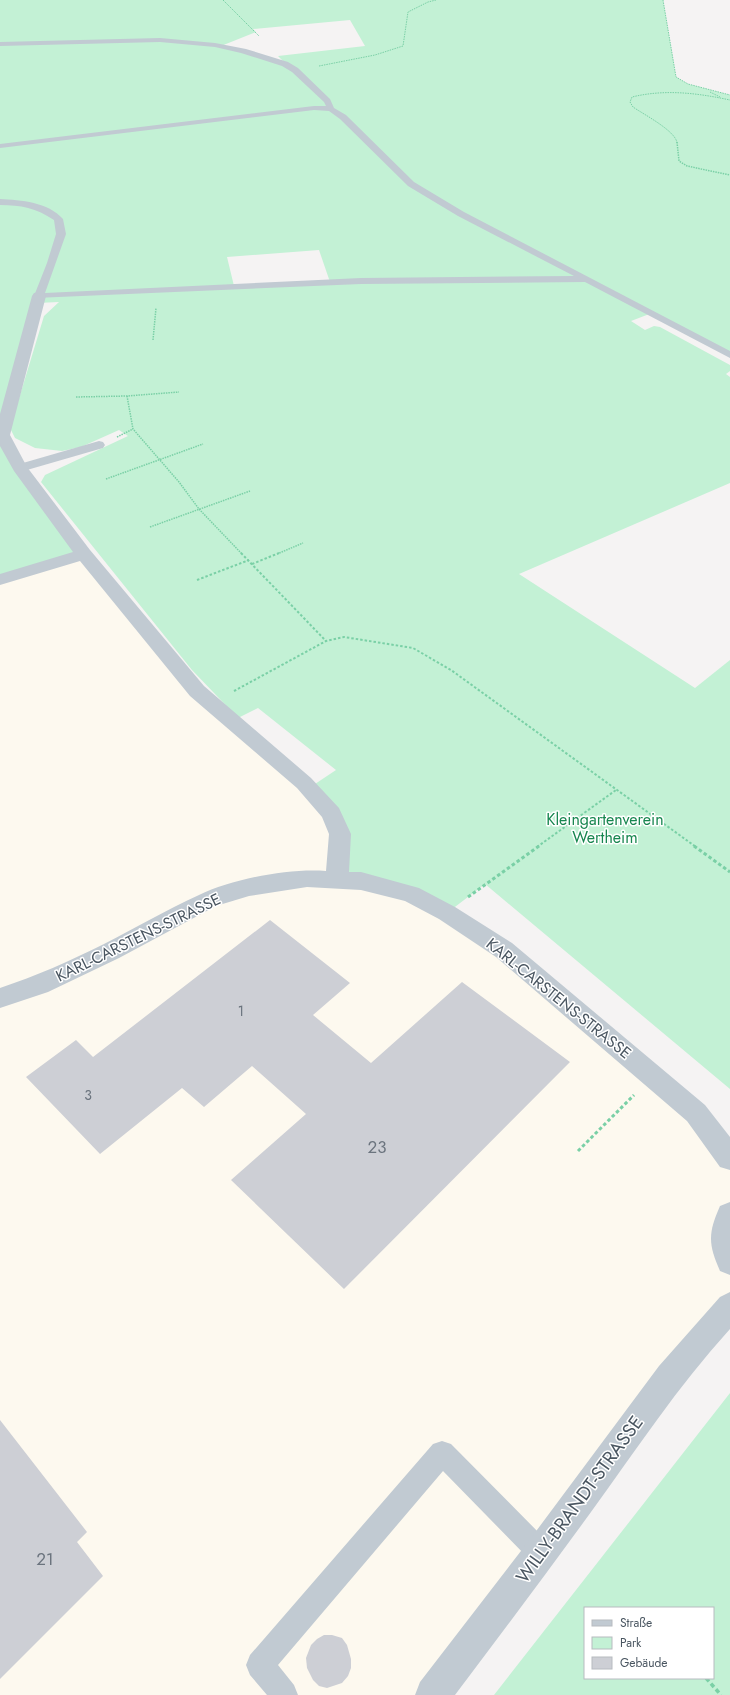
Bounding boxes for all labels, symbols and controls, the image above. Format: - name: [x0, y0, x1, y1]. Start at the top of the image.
- park label: Kleingartenverein Wertheim: [546, 808, 664, 849]
- street label: KARL-CARSTENS-STRASSE: [52, 887, 225, 987]
- street label: KARL-CARSTENS-STRASSE: [481, 933, 636, 1064]
- house number: 1: [238, 1001, 244, 1021]
- house number: 3: [84, 1085, 92, 1105]
- house number: 23: [368, 1135, 386, 1159]
- street label: WILLY-BRANDT-STRASSE: [509, 1410, 649, 1589]
- house number: 21: [36, 1547, 54, 1571]
- legend: [584, 1607, 714, 1679]
- text: Straße: [620, 1614, 652, 1632]
- text: Park: [620, 1634, 642, 1652]
- text: Gebäude: [620, 1654, 667, 1672]

